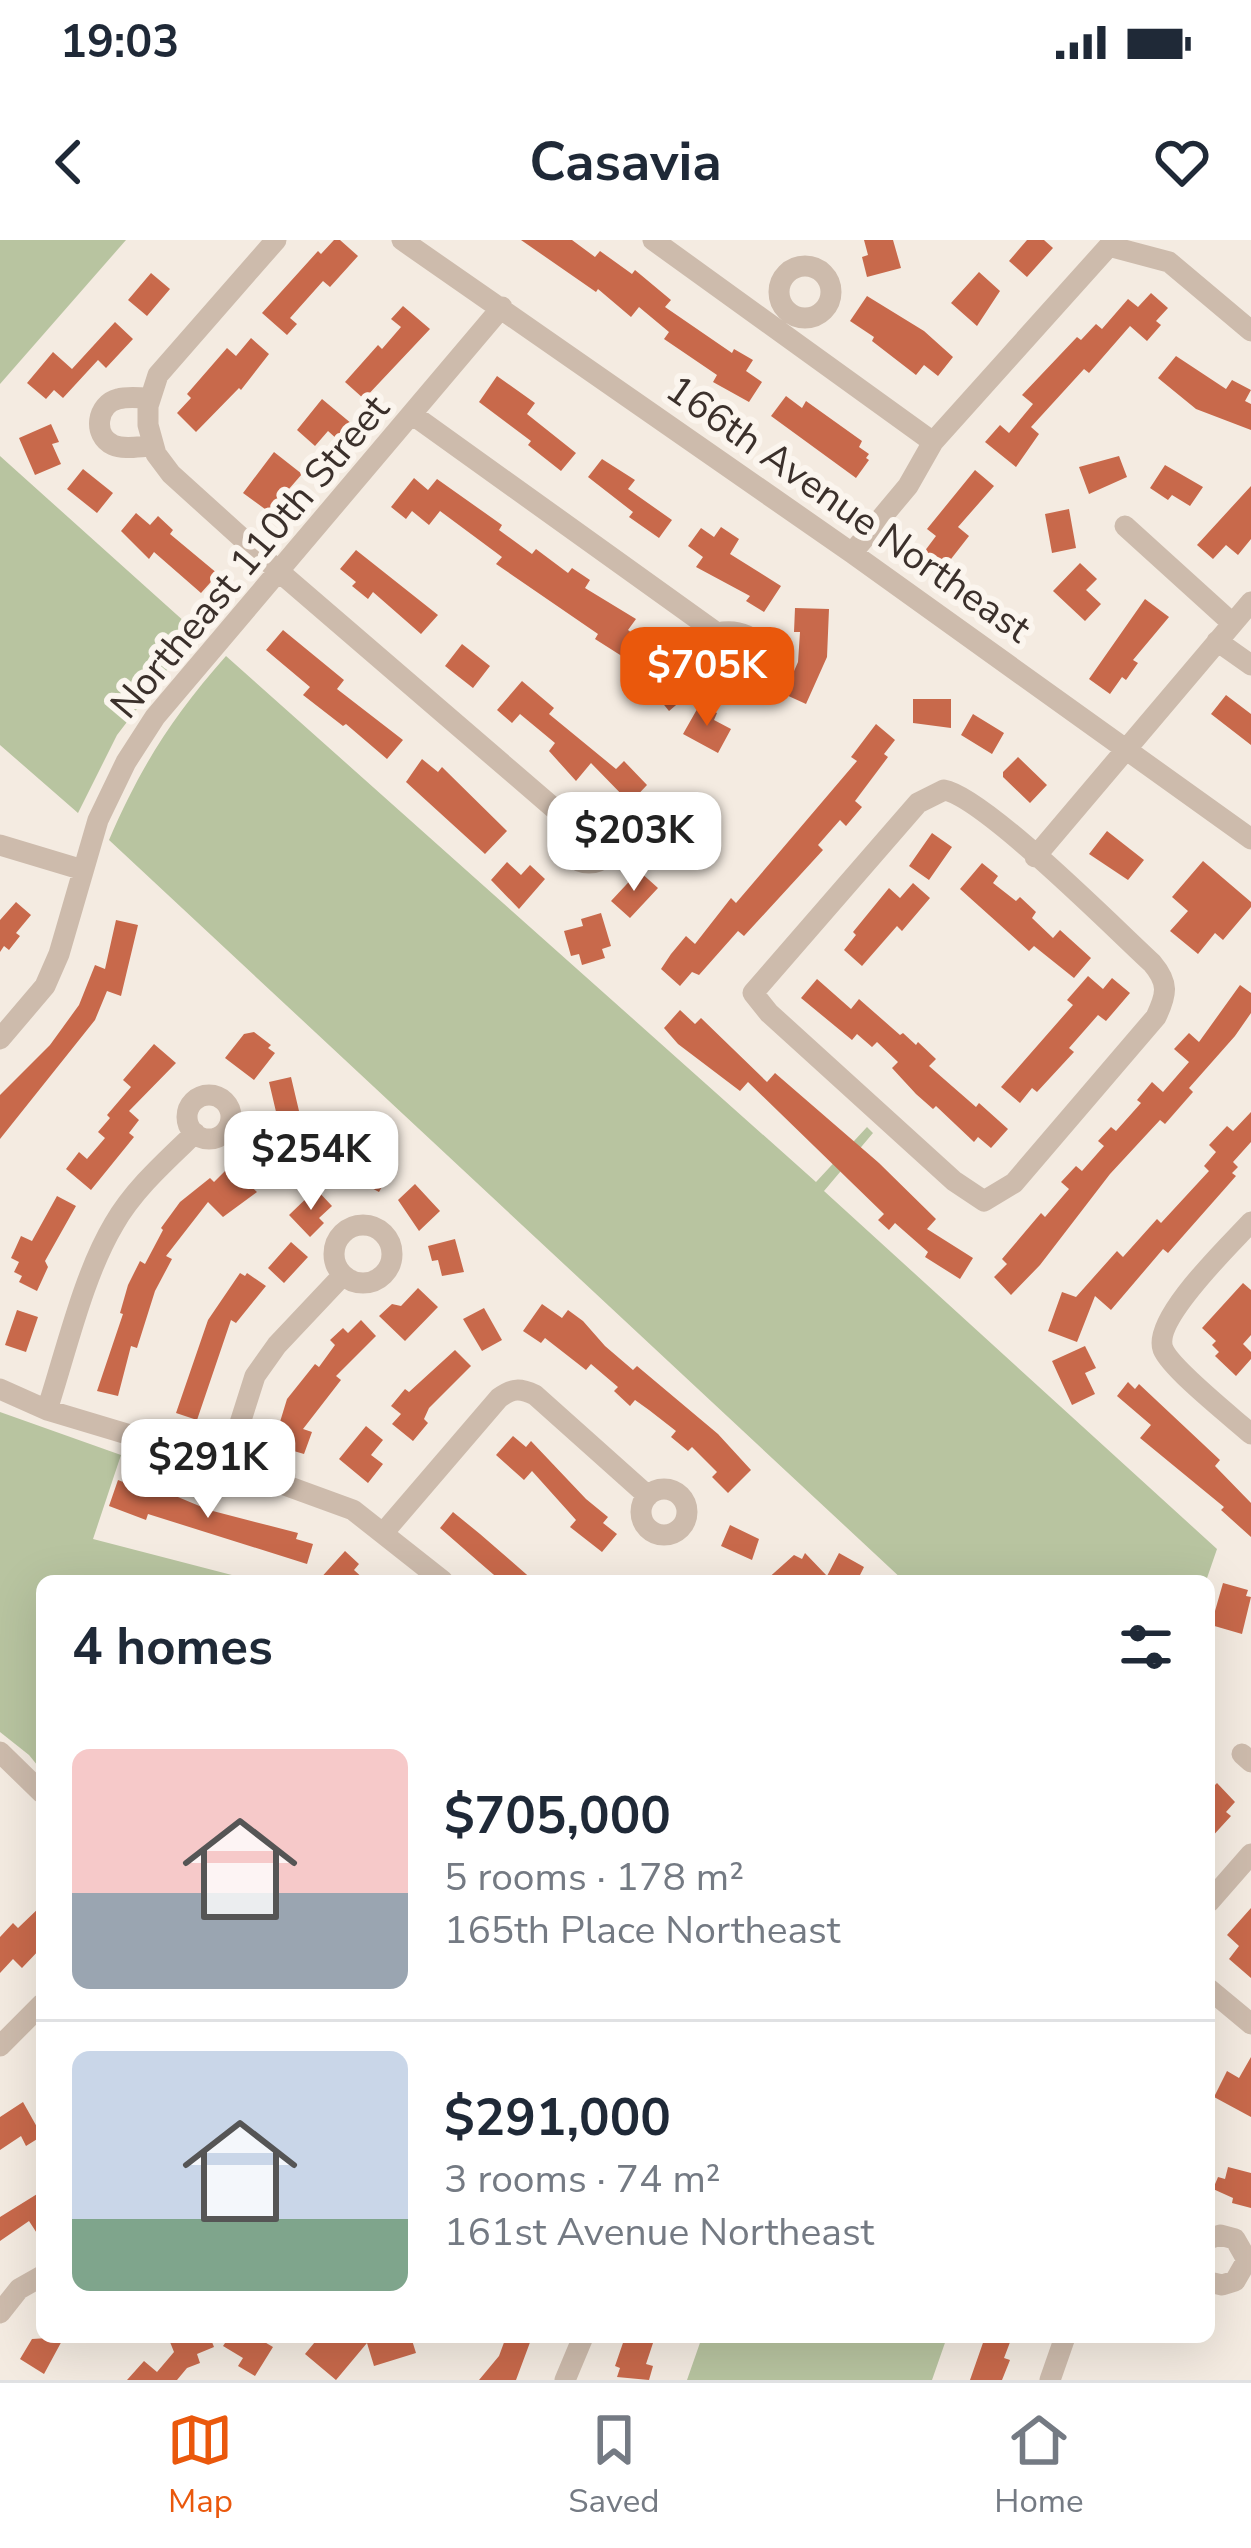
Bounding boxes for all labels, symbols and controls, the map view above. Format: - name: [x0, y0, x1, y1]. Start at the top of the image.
- text: 19:03: [60, 12, 179, 73]
- text: Casavia: [529, 125, 722, 199]
- icon: back: [36, 129, 102, 195]
- icon: heart: [1149, 129, 1215, 195]
- street label: 166th Avenue Northeast: [655, 363, 1041, 656]
- street label: Northeast 110th Street: [99, 384, 402, 730]
- pin: $705K: [623, 627, 791, 729]
- text: $705K: [647, 639, 767, 692]
- pin: $203K: [550, 792, 718, 894]
- text: $203K: [574, 804, 694, 857]
- pin: $254K: [227, 1111, 395, 1213]
- text: $254K: [251, 1123, 371, 1176]
- pin: $291K: [124, 1419, 292, 1521]
- text: $291K: [148, 1431, 268, 1484]
- text: 4 homes: [72, 1612, 273, 1682]
- icon: filters: [1113, 1614, 1179, 1680]
- text: $705,000: [444, 1781, 671, 1851]
- icon: home: [168, 1797, 312, 1941]
- text: 5 rooms · 178 m²: [444, 1851, 744, 1904]
- text: 165th Place Northeast: [444, 1904, 840, 1957]
- text: $291,000: [444, 2083, 671, 2153]
- icon: home: [168, 2099, 312, 2243]
- text: 3 rooms · 74 m²: [444, 2153, 721, 2206]
- text: 161st Avenue Northeast: [444, 2206, 874, 2259]
- tab: Map: [167, 2407, 233, 2524]
- tab: Saved: [568, 2407, 659, 2524]
- tab: Home: [994, 2407, 1084, 2524]

